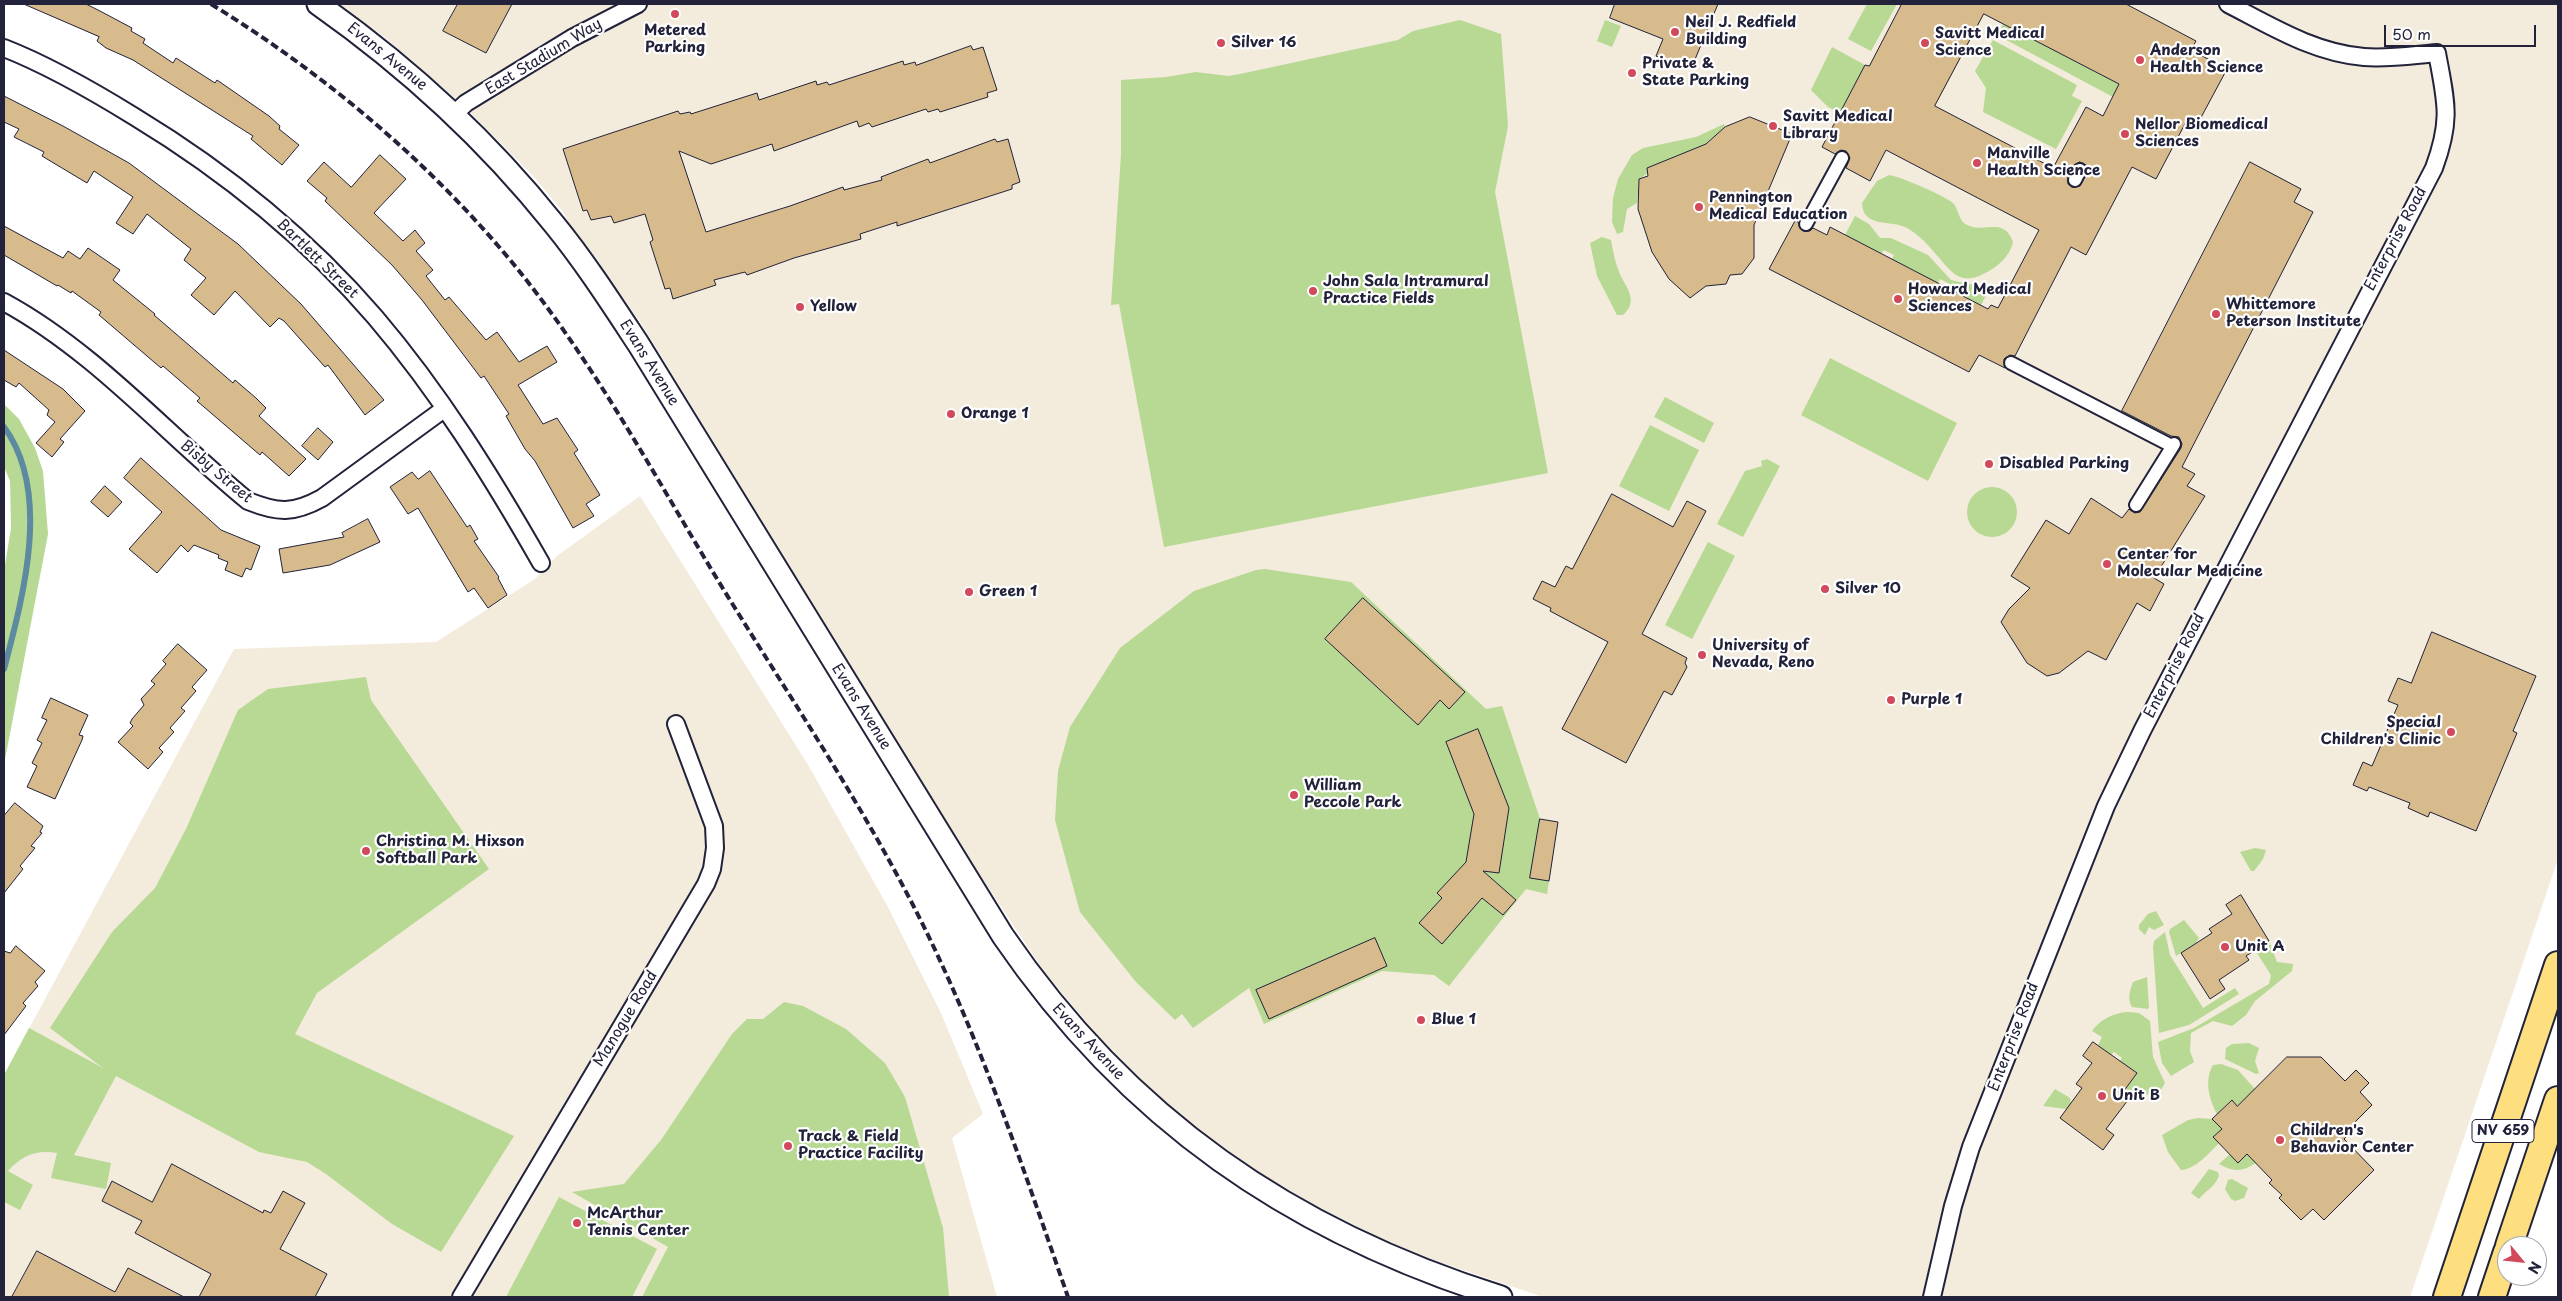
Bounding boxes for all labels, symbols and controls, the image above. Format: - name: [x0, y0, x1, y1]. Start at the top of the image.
- marker: Metered Parking: [669, 8, 681, 20]
- place label: Neil J. Redfield Building: [1685, 14, 1796, 49]
- street label: East Stadium Way: [483, 15, 605, 99]
- scale bar: [2387, 15, 2540, 47]
- street label: Evans Avenue: [343, 19, 431, 95]
- place label: Metered Parking: [644, 22, 706, 57]
- text: 50 m: [2392, 22, 2431, 45]
- place label: Savitt Medical Science: [1935, 25, 2045, 60]
- marker: Neil J. Redfield Building: [1669, 26, 1681, 38]
- place label: Silver 16: [1231, 34, 1296, 52]
- marker: Silver 16: [1215, 37, 1227, 49]
- marker: Savitt Medical Science: [1919, 37, 1931, 49]
- place label: Anderson Health Science: [2150, 42, 2263, 77]
- marker: Anderson Health Science: [2134, 54, 2146, 66]
- place label: Private & State Parking: [1642, 55, 1749, 90]
- marker: Private & State Parking: [1626, 67, 1638, 79]
- place label: Savitt Medical Library: [1783, 108, 1893, 143]
- place label: Nellor Biomedical Sciences: [2135, 116, 2268, 151]
- marker: Savitt Medical Library: [1767, 120, 1779, 132]
- marker: Nellor Biomedical Sciences: [2119, 128, 2131, 140]
- place label: Manville Health Science: [1987, 145, 2100, 180]
- marker: Manville Health Science: [1971, 157, 1983, 169]
- street label: Enterprise Road: [2361, 184, 2431, 294]
- place label: Pennington Medical Education: [1709, 189, 1848, 224]
- marker: Pennington Medical Education: [1693, 201, 1705, 213]
- street label: Bartlett Street: [272, 215, 362, 303]
- place label: John Sala Intramural Practice Fields: [1323, 273, 1489, 308]
- place label: Howard Medical Sciences: [1908, 281, 2031, 316]
- marker: John Sala Intramural Practice Fields: [1307, 285, 1319, 297]
- marker: Howard Medical Sciences: [1892, 293, 1904, 305]
- place label: Whittemore Peterson Institute: [2226, 296, 2361, 331]
- place label: Yellow: [810, 298, 857, 316]
- marker: Yellow: [794, 301, 806, 313]
- marker: Whittemore Peterson Institute: [2210, 308, 2222, 320]
- street label: Evans Avenue: [615, 317, 683, 409]
- place label: Orange 1: [961, 405, 1029, 423]
- marker: Orange 1: [945, 408, 957, 420]
- street label: Bisby Street: [176, 437, 256, 507]
- place label: Disabled Parking: [1999, 455, 2129, 473]
- marker: Disabled Parking: [1983, 458, 1995, 470]
- place label: Center for Molecular Medicine: [2117, 546, 2263, 581]
- marker: Center for Molecular Medicine: [2101, 558, 2113, 570]
- place label: Silver 10: [1835, 580, 1901, 598]
- place label: Green 1: [979, 583, 1037, 601]
- marker: Silver 10: [1819, 583, 1831, 595]
- marker: Green 1: [963, 586, 975, 598]
- street label: Enterprise Road: [2141, 611, 2209, 721]
- place label: University of Nevada, Reno: [1712, 637, 1814, 672]
- marker: University of Nevada, Reno: [1696, 649, 1708, 661]
- street label: Evans Avenue: [827, 661, 895, 753]
- place label: Purple 1: [1901, 691, 1962, 709]
- marker: Purple 1: [1885, 694, 1897, 706]
- place label: Special Children's Clinic: [2320, 714, 2441, 749]
- marker: Special Children's Clinic: [2445, 726, 2457, 738]
- place label: William Peccole Park: [1304, 777, 1402, 812]
- marker: William Peccole Park: [1288, 789, 1300, 801]
- place label: Christina M. Hixson Softball Park: [376, 833, 525, 868]
- marker: Christina M. Hixson Softball Park: [360, 845, 372, 857]
- place label: Unit A: [2235, 938, 2285, 956]
- marker: Unit A: [2219, 941, 2231, 953]
- street label: Manogue Road: [590, 968, 662, 1070]
- street label: Enterprise Road: [1985, 980, 2043, 1094]
- street label: Evans Avenue: [1048, 1000, 1128, 1084]
- place label: Blue 1: [1431, 1011, 1476, 1029]
- marker: Blue 1: [1415, 1014, 1427, 1026]
- place label: Unit B: [2112, 1087, 2160, 1105]
- marker: Unit B: [2096, 1090, 2108, 1102]
- road number: NV 659: [2472, 1120, 2534, 1142]
- place label: Children's Behavior Center: [2290, 1122, 2414, 1157]
- place label: Track & Field Practice Facility: [798, 1128, 923, 1163]
- marker: Children's Behavior Center: [2274, 1134, 2286, 1146]
- marker: Track & Field Practice Facility: [782, 1140, 794, 1152]
- place label: McArthur Tennis Center: [587, 1205, 689, 1240]
- marker: McArthur Tennis Center: [571, 1217, 583, 1229]
- north arrow: [2497, 1236, 2547, 1286]
- text: N: [2523, 1258, 2547, 1278]

